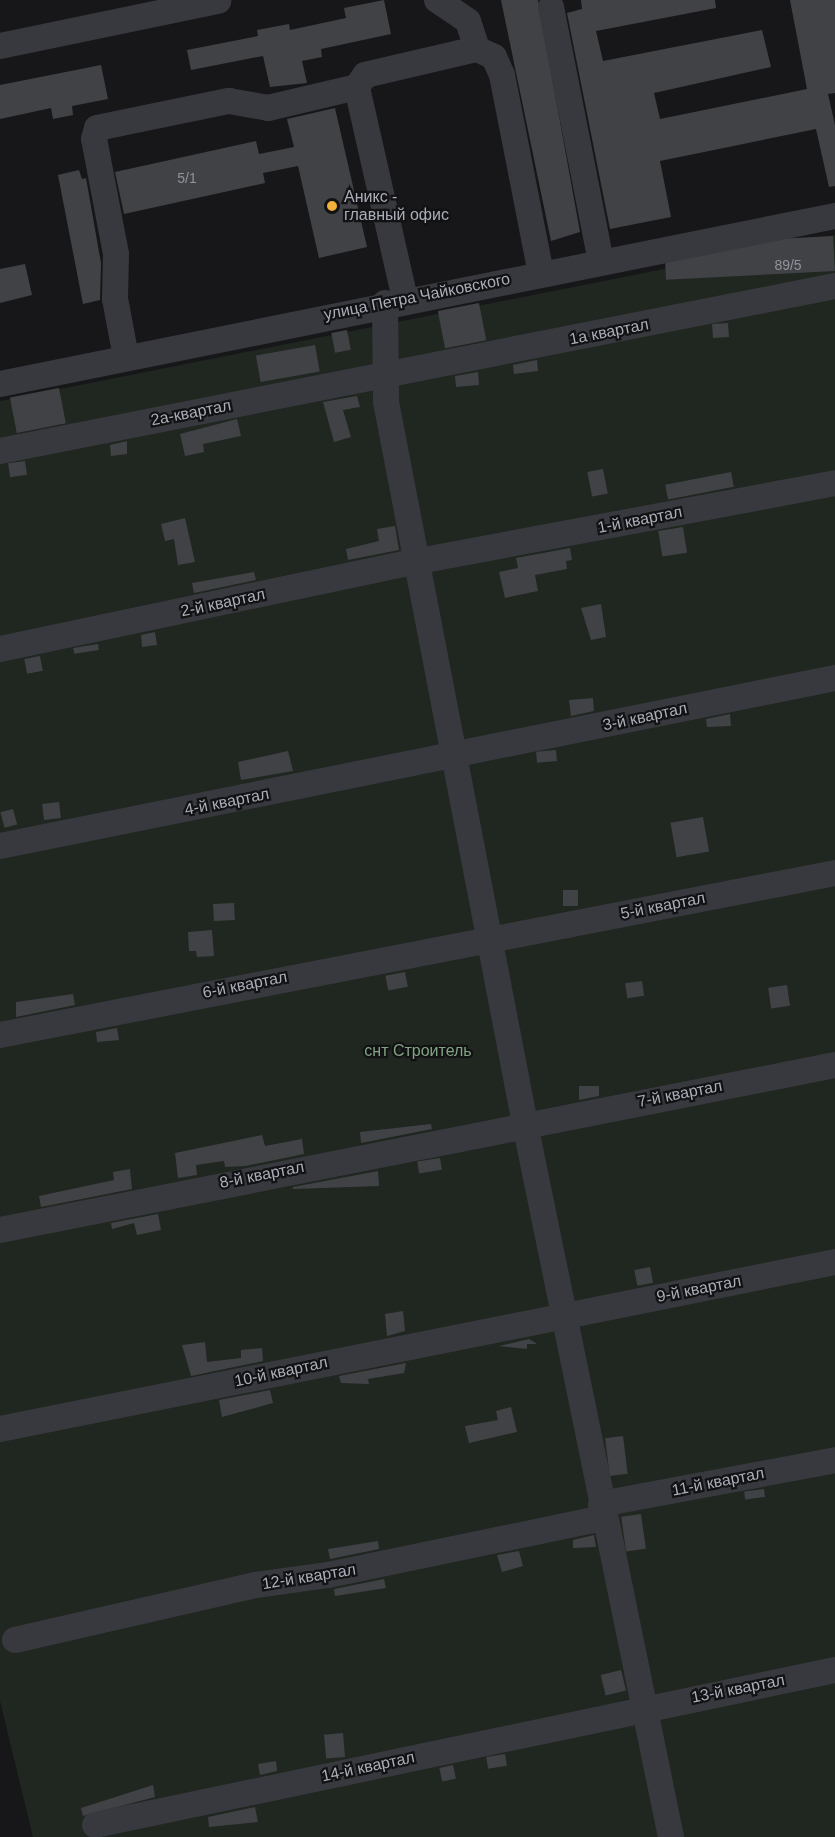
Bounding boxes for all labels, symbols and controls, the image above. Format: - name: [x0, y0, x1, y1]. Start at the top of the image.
- house number: 5/1: [177, 170, 197, 186]
- place label: Аникс - главный офис: [344, 187, 449, 225]
- marker: Аникс - главный офис: [325, 199, 339, 213]
- house number: 89/5: [774, 257, 802, 273]
- street label: улица Петра Чайковского: [322, 270, 512, 324]
- street label: 1а квартал: [568, 315, 650, 349]
- street label: 2а-квартал: [149, 396, 233, 430]
- street label: 1-й квартал: [596, 502, 684, 538]
- street label: 2-й квартал: [179, 585, 267, 621]
- street label: 3-й квартал: [601, 699, 689, 735]
- street label: 4-й квартал: [183, 784, 271, 820]
- street label: 5-й квартал: [619, 888, 707, 924]
- street label: 6-й квартал: [201, 967, 289, 1003]
- park label: снт Строитель: [364, 1041, 472, 1061]
- street label: 7-й квартал: [636, 1076, 724, 1112]
- street label: 8-й квартал: [218, 1157, 306, 1193]
- street label: 9-й квартал: [655, 1271, 743, 1307]
- street label: 10-й квартал: [233, 1353, 329, 1391]
- street label: 11-й квартал: [670, 1464, 766, 1500]
- street label: 12-й квартал: [261, 1560, 357, 1594]
- street label: 13-й квартал: [690, 1671, 786, 1707]
- street label: 14-й квартал: [320, 1748, 416, 1786]

